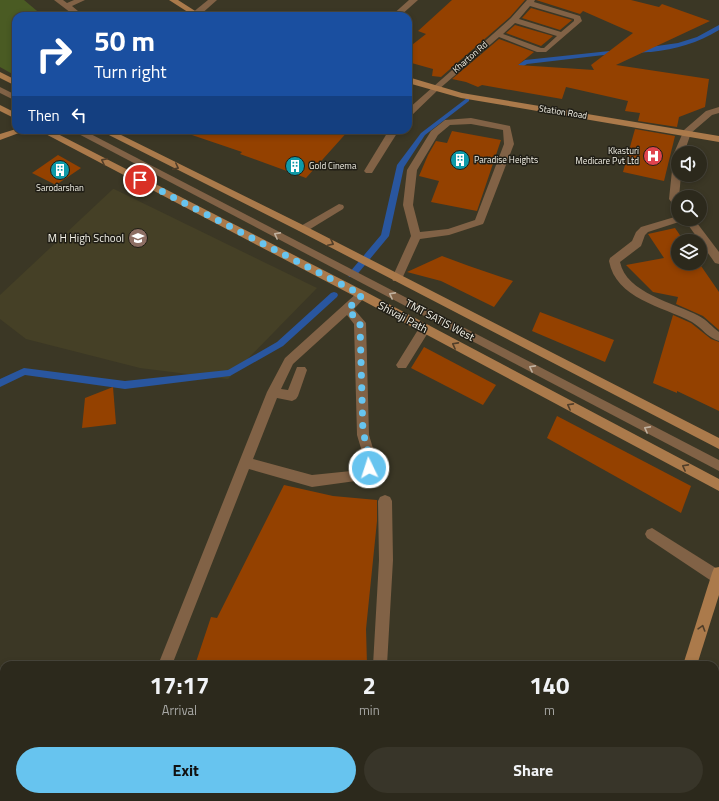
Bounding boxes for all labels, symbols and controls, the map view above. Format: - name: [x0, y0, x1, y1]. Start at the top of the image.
- text: 50 m: [94, 19, 155, 62]
- icon: right: [28, 28, 80, 80]
- street label: Kharton Rd: [449, 38, 490, 75]
- text: Turn right: [94, 58, 167, 85]
- street label: Station Road: [538, 101, 588, 122]
- text: Then: [28, 104, 60, 127]
- icon: left: [68, 104, 90, 126]
- place label: Kkasturi Medicare Pvt Ltd: [575, 144, 639, 167]
- hospital icon: Kkasturi Medicare Pvt Ltd: [642, 145, 664, 167]
- map controls: [671, 146, 707, 270]
- button: sound: [671, 146, 707, 182]
- building icon: Paradise Heights: [449, 149, 471, 171]
- place label: Paradise Heights: [474, 153, 538, 166]
- building icon: Gold Cinema: [284, 155, 306, 177]
- building icon: Sarodarshan: [49, 159, 71, 181]
- one-way arrow: [101, 159, 108, 166]
- place label: Gold Cinema: [309, 159, 357, 172]
- one-way arrow: [172, 162, 180, 170]
- pin: [123, 163, 157, 197]
- icon: arrive: [129, 169, 151, 191]
- place label: Sarodarshan: [36, 181, 84, 194]
- button: search: [671, 190, 707, 226]
- school or university icon: M H High School: [127, 227, 149, 249]
- place label: M H High School: [48, 230, 124, 246]
- one-way arrow: [274, 232, 281, 240]
- button: layers: [671, 234, 707, 270]
- one-way arrow: [326, 239, 334, 246]
- one-way arrow: [389, 292, 396, 300]
- street label: TMT SATIS West: [403, 295, 477, 345]
- street label: Shivaji Path: [375, 297, 431, 337]
- one-way arrow: [452, 342, 459, 349]
- one-way arrow: [529, 366, 536, 373]
- one-way arrow: [567, 403, 574, 410]
- one-way arrow: [644, 426, 651, 433]
- position arrow: [348, 447, 390, 489]
- one-way arrow: [681, 464, 689, 472]
- one-way arrow: [697, 624, 706, 631]
- text: 17:17: [150, 667, 209, 703]
- text: 2: [363, 667, 376, 703]
- text: 140: [529, 667, 569, 703]
- text: Arrival: [162, 700, 197, 720]
- text: min: [359, 700, 380, 720]
- text: m: [544, 700, 555, 720]
- button: Exit: [16, 747, 356, 793]
- button: Share: [364, 747, 703, 793]

